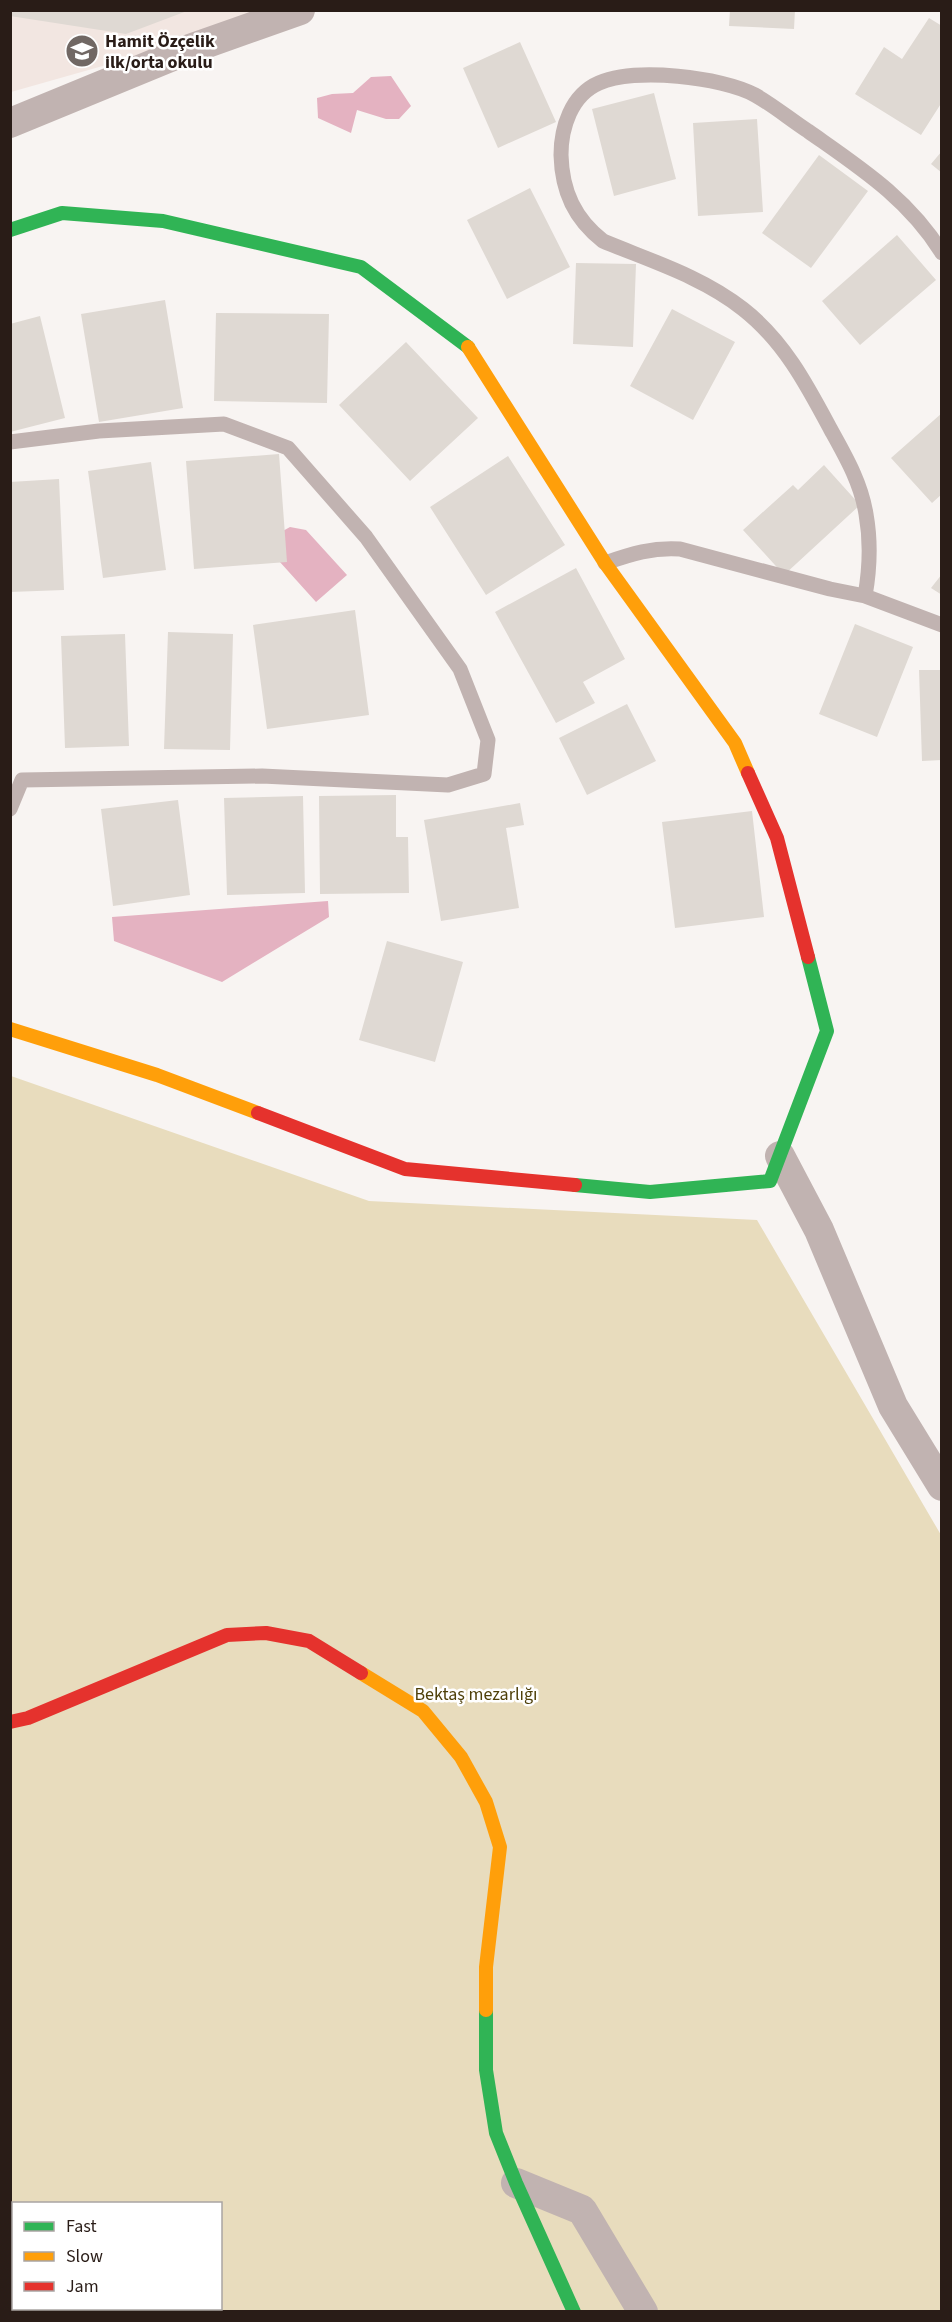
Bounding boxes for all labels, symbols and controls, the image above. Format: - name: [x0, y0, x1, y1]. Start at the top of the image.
- place label: Hamit Özçelik ilk/orta okulu: [105, 29, 215, 75]
- school or university icon: Hamit Özçelik ilk/orta okulu: [64, 33, 100, 69]
- park label: Bektaş mezarlığı: [415, 1682, 537, 1707]
- legend: [12, 2202, 222, 2310]
- text: Fast: [66, 2214, 97, 2239]
- text: Slow: [66, 2244, 103, 2269]
- text: Jam: [66, 2274, 99, 2299]

